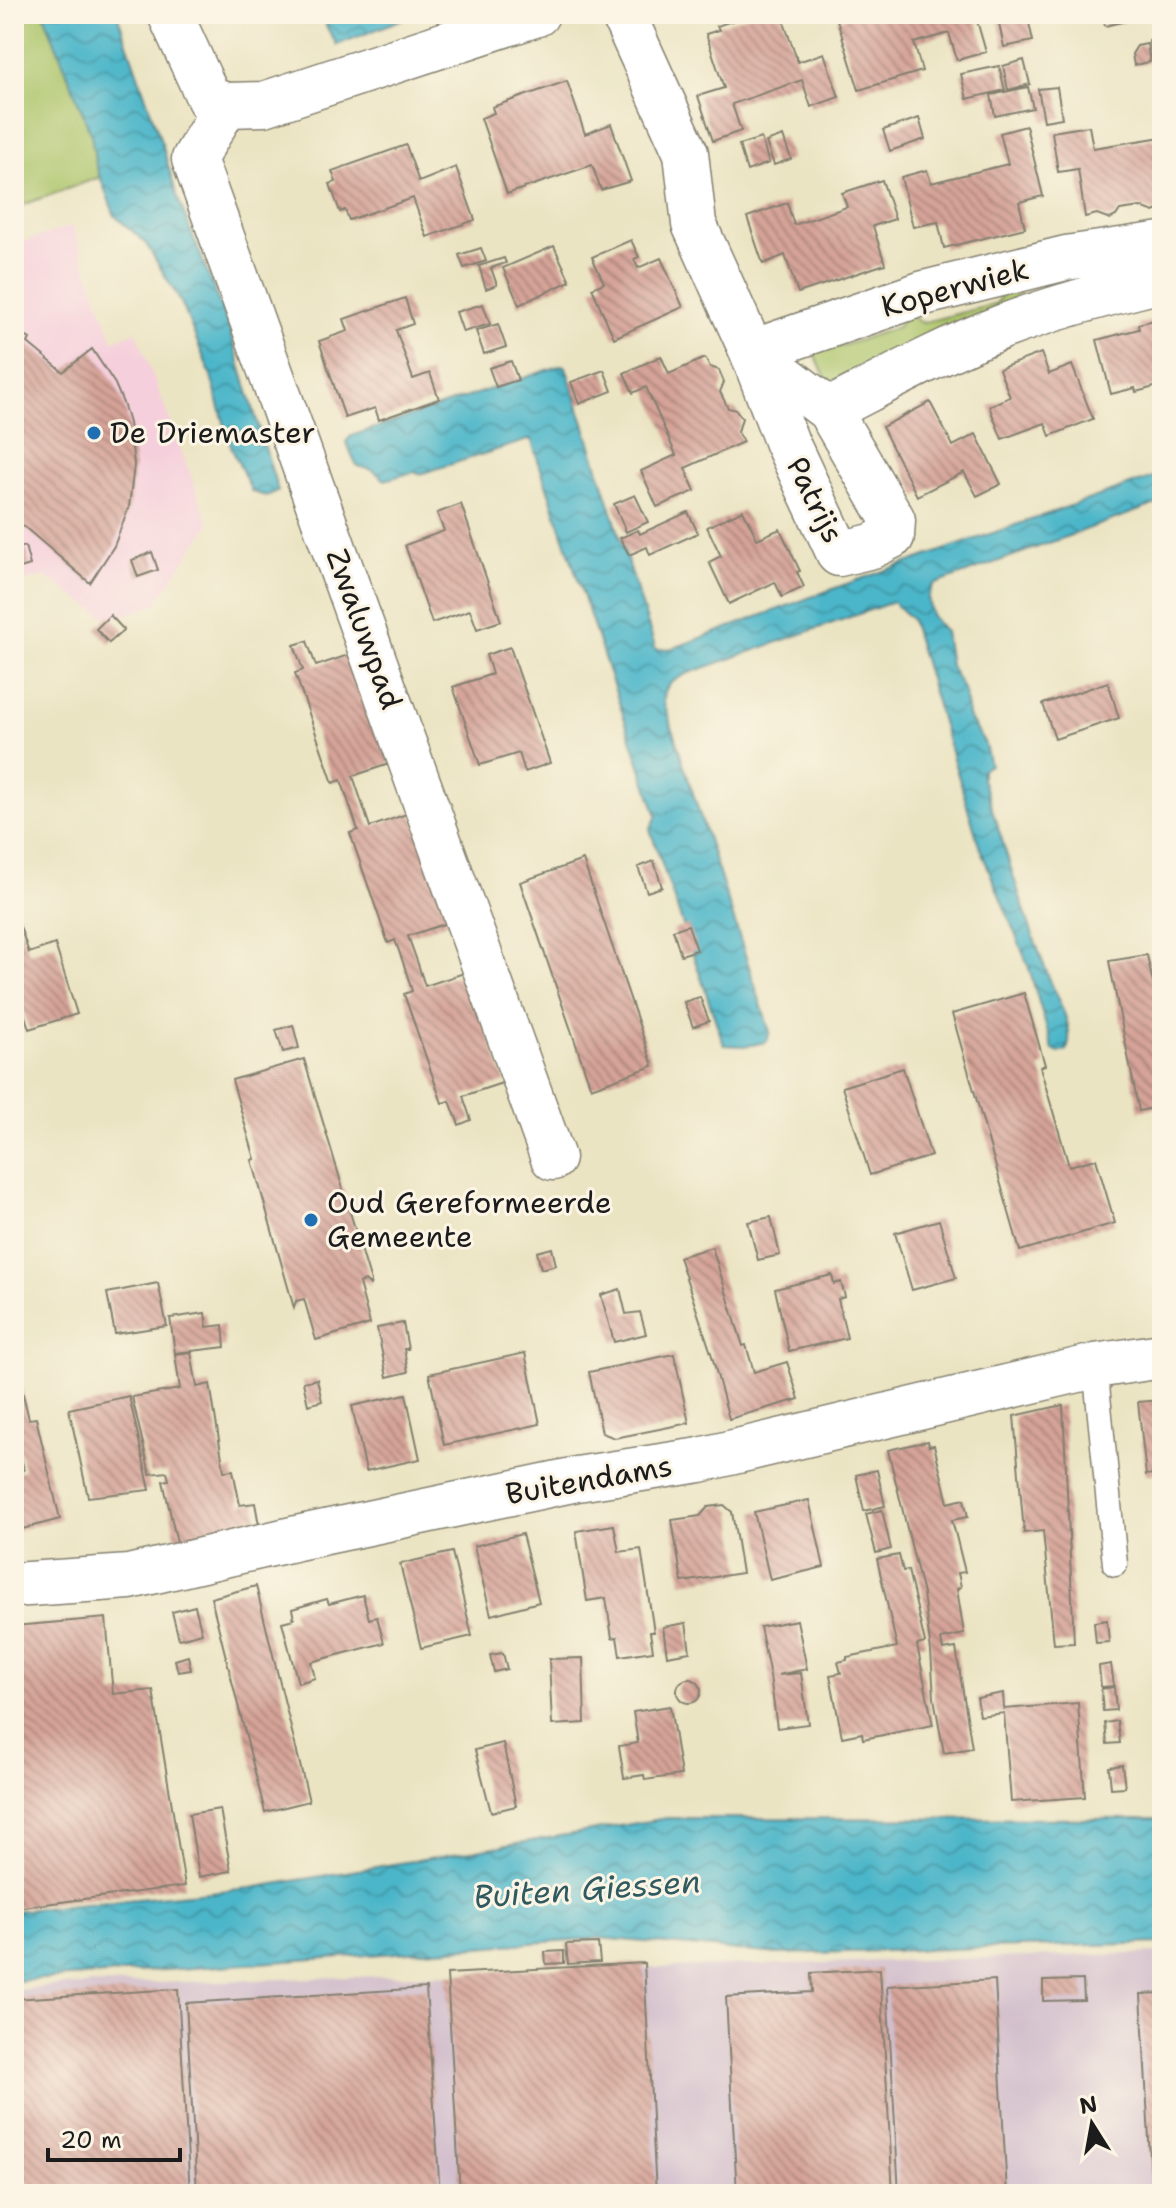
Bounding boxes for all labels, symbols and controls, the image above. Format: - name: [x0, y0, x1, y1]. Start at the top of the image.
- street label: Koperwiek: [877, 248, 1033, 327]
- place label: De Driemaster: [110, 412, 316, 453]
- marker: De Driemaster: [85, 424, 103, 442]
- street label: Patrijs: [777, 450, 854, 550]
- street label: Zwaluwpad: [316, 543, 412, 715]
- place label: Oud Gereformeerde Gemeente: [327, 1182, 612, 1257]
- marker: Oud Gereformeerde Gemeente: [302, 1211, 320, 1229]
- street label: Buitendams: [502, 1445, 675, 1514]
- water label: Buiten Giessen: [472, 1859, 702, 1918]
- north arrow: [1052, 2084, 1132, 2164]
- text: N: [1077, 2089, 1100, 2121]
- scale bar: [48, 2112, 180, 2162]
- text: 20 m: [60, 2124, 122, 2156]

